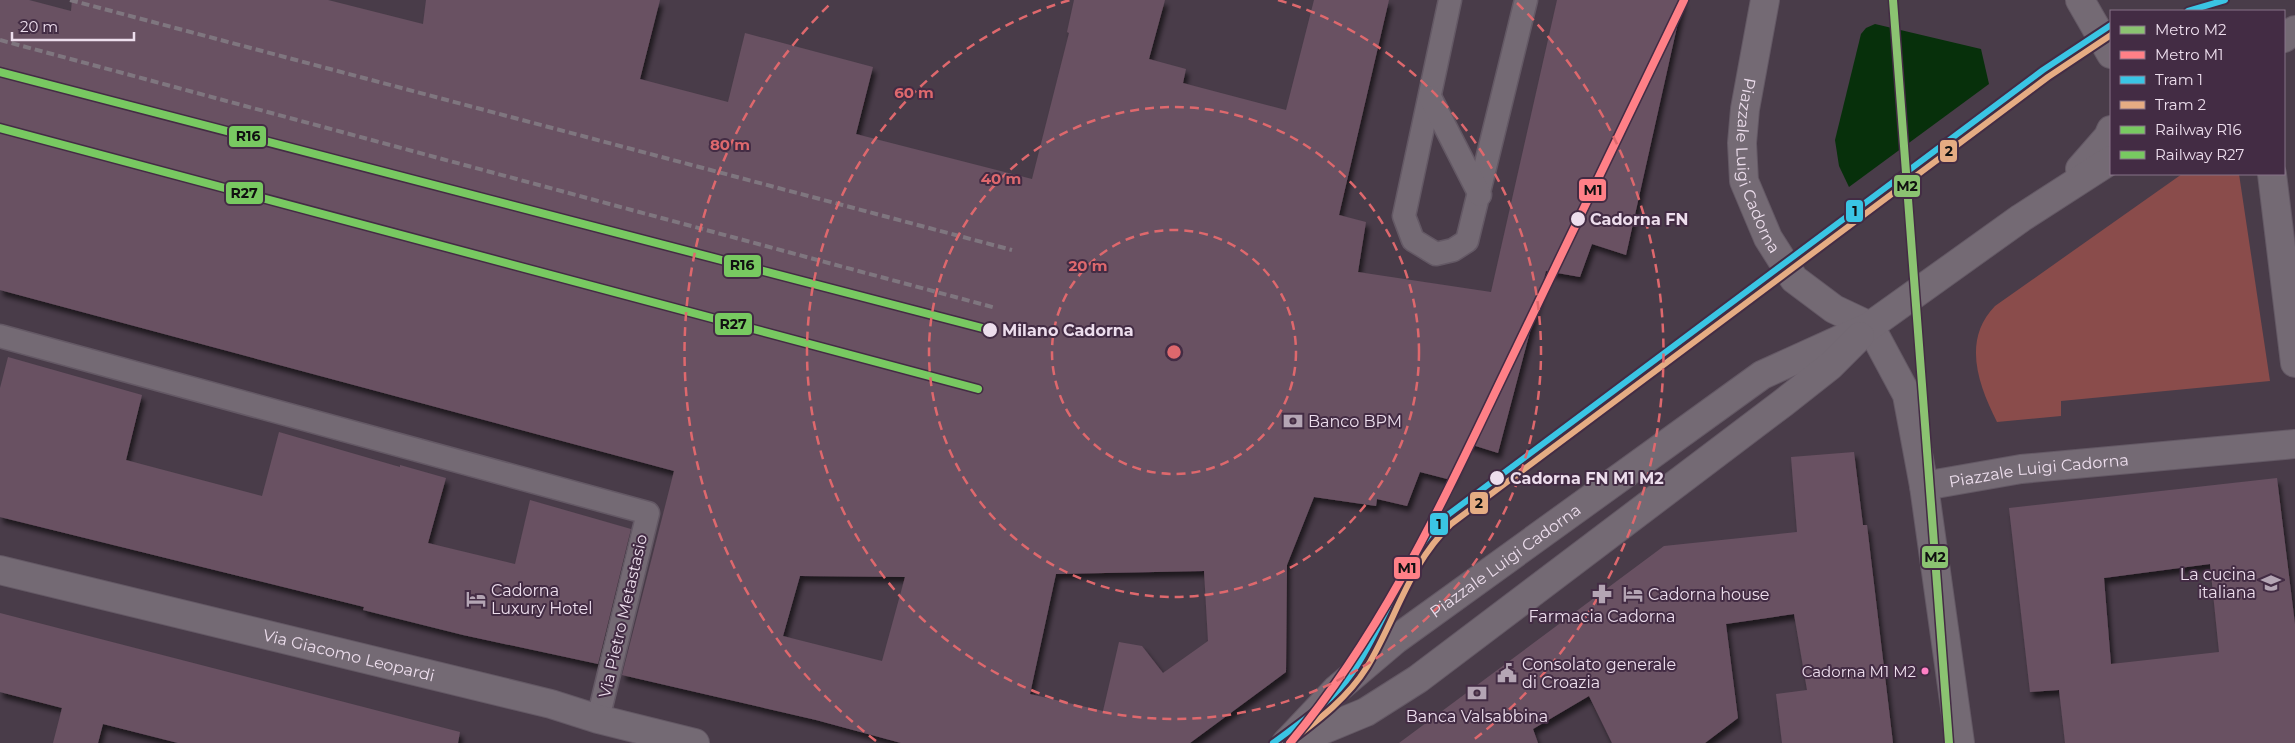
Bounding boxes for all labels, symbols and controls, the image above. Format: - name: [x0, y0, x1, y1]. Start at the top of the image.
- scale bar: [12, 10, 135, 42]
- legend: [2110, 10, 2285, 175]
- text: 20 m: [20, 17, 58, 36]
- text: Metro M2: [2155, 20, 2226, 39]
- text: Metro M1: [2155, 45, 2223, 64]
- text: Tram 1: [2155, 70, 2203, 89]
- street label: Piazzale Luigi Cadorna: [1732, 76, 1784, 256]
- text: 60 m: [894, 83, 934, 102]
- text: Tram 2: [2155, 95, 2206, 114]
- text: Railway R16: [2155, 120, 2242, 139]
- line badge: R16: [228, 125, 267, 148]
- text: R16: [236, 127, 260, 145]
- text: 80 m: [710, 135, 750, 154]
- line badge: 2: [1939, 139, 1958, 163]
- text: 2: [1945, 142, 1953, 160]
- text: Railway R27: [2155, 145, 2245, 164]
- text: 40 m: [981, 169, 1021, 188]
- line badge: M2: [1893, 174, 1921, 198]
- text: M2: [1896, 177, 1918, 195]
- line badge: M1: [1578, 178, 1607, 202]
- line badge: R27: [225, 181, 264, 205]
- text: M1: [1584, 181, 1602, 199]
- text: R27: [230, 184, 258, 202]
- line badge: 1: [1845, 199, 1864, 223]
- text: 1: [1852, 202, 1858, 220]
- marker: Cadorna FN: [1569, 210, 1587, 228]
- place label: Cadorna FN: [1590, 210, 1688, 229]
- line badge: R16: [723, 254, 762, 278]
- text: R16: [730, 256, 754, 274]
- text: 20 m: [1068, 256, 1108, 275]
- line badge: R27: [714, 312, 753, 336]
- text: R27: [719, 315, 747, 333]
- marker: Milano Cadorna: [981, 321, 999, 339]
- place label: Milano Cadorna: [1002, 321, 1134, 340]
- centre of rings: [1165, 343, 1183, 361]
- bank icon: Banco BPM: [1282, 410, 1304, 432]
- place label: Banco BPM: [1308, 412, 1402, 431]
- street label: Piazzale Luigi Cadorna: [1947, 450, 2130, 491]
- marker: Cadorna FN M1 M2: [1488, 469, 1506, 487]
- place label: Cadorna FN M1 M2: [1510, 469, 1664, 488]
- line badge: 2: [1469, 491, 1489, 515]
- text: 2: [1475, 494, 1483, 512]
- street label: Piazzale Luigi Cadorna: [1426, 500, 1584, 621]
- line badge: 1: [1429, 512, 1449, 536]
- text: 1: [1436, 515, 1442, 533]
- street label: Via Pietro Metastasio: [595, 532, 651, 700]
- line badge: M2: [1921, 545, 1949, 569]
- text: M2: [1924, 548, 1946, 566]
- line badge: M1: [1393, 556, 1421, 580]
- text: M1: [1398, 559, 1416, 577]
- place label: La cucina italiana: [2180, 565, 2256, 602]
- school or university icon: La cucina italiana: [2260, 572, 2282, 594]
- place label: Cadorna Luxury Hotel: [491, 581, 593, 618]
- pharmacy icon: Farmacia Cadorna: [1591, 583, 1613, 605]
- hotel icon: Cadorna house: [1622, 583, 1644, 605]
- place label: Cadorna house: [1648, 585, 1769, 604]
- hotel icon: Cadorna Luxury Hotel: [465, 588, 487, 610]
- place label: Farmacia Cadorna: [1529, 607, 1675, 626]
- street label: Via Giacomo Leopardi: [261, 625, 437, 685]
- place label: Consolato generale di Croazia: [1522, 655, 1676, 692]
- public building icon: Consolato generale di Croazia: [1496, 662, 1518, 684]
- place label: Cadorna M1 M2: [1802, 662, 1916, 681]
- marker: Cadorna M1 M2: [1920, 666, 1930, 676]
- bank icon: Banca Valsabbina: [1466, 682, 1488, 704]
- place label: Banca Valsabbina: [1406, 707, 1548, 726]

